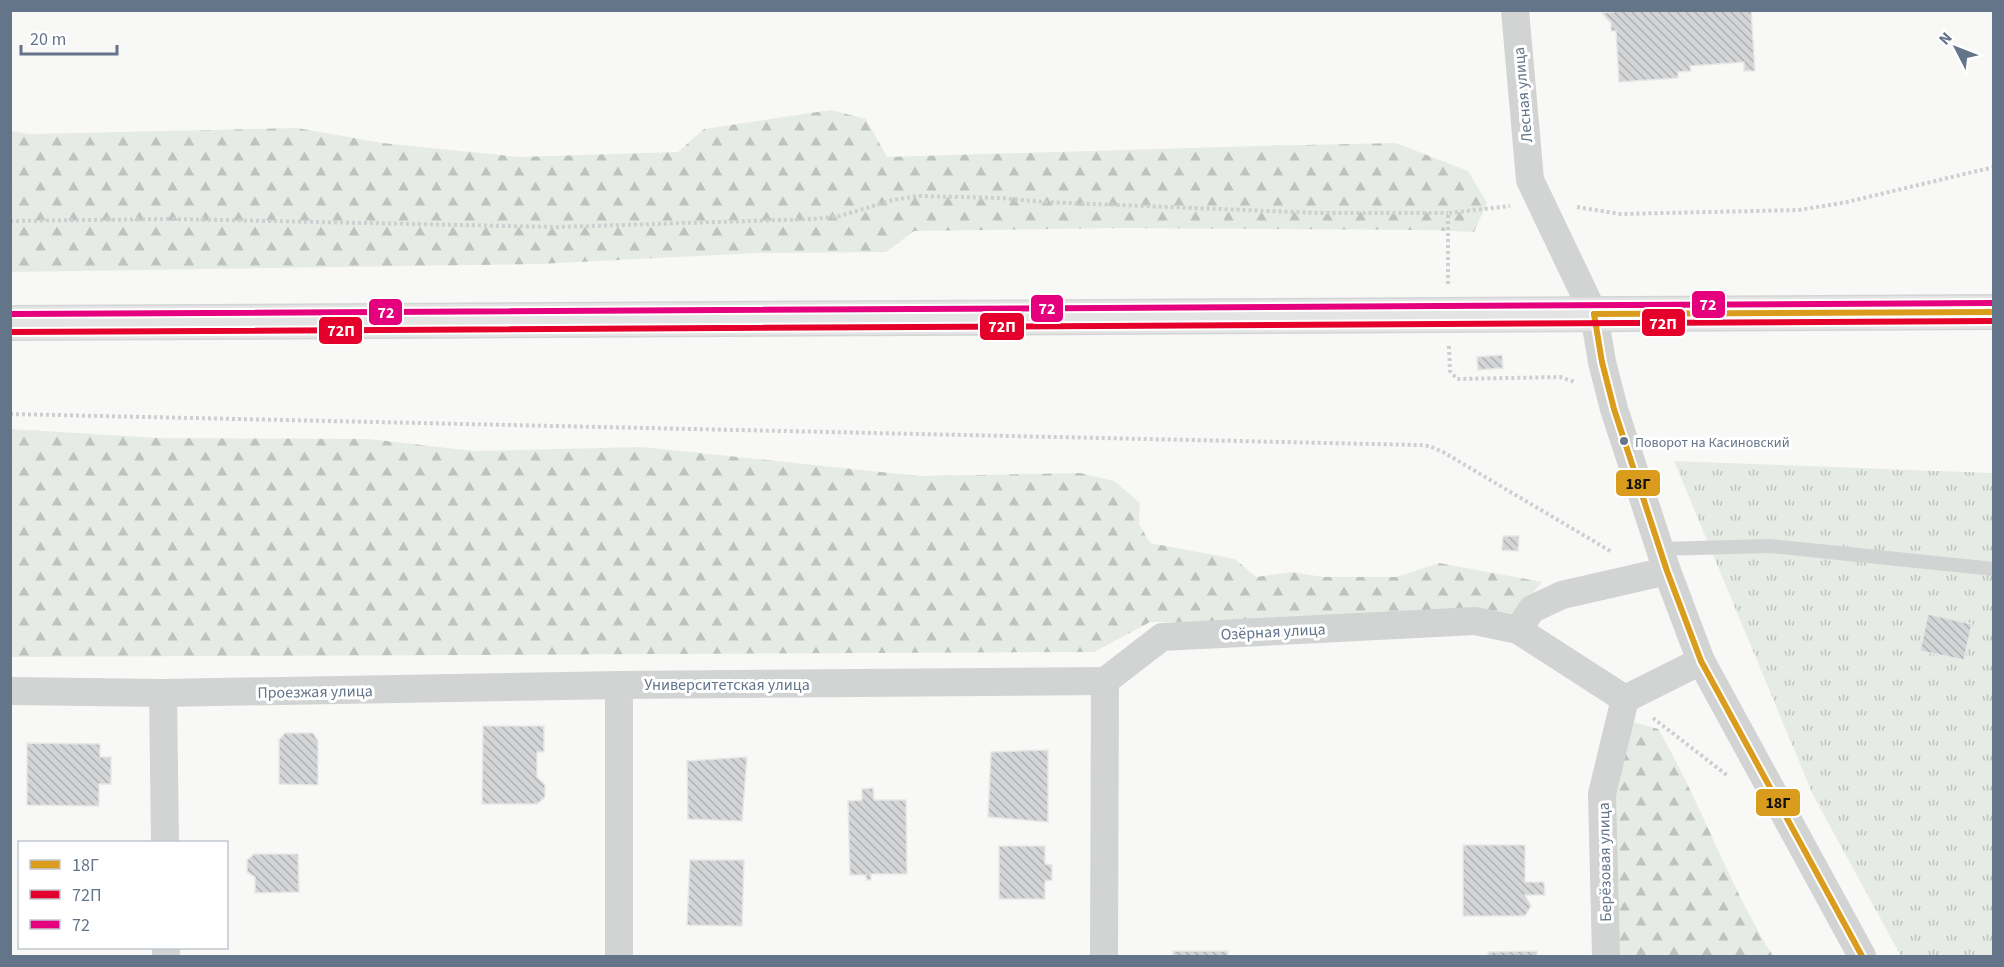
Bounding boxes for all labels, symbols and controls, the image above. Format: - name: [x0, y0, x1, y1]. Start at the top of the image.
- scale bar: [21, 18, 117, 56]
- north arrow: [1926, 18, 1986, 78]
- text: 20 m: [30, 27, 66, 52]
- text: N: [1934, 27, 1957, 50]
- street label: Лесная улица: [1508, 46, 1538, 144]
- line badge: 72: [1691, 290, 1726, 319]
- line badge: 72: [1030, 294, 1064, 323]
- text: 72: [1700, 294, 1716, 316]
- line badge: 72: [368, 298, 403, 326]
- text: 72: [1039, 298, 1055, 320]
- text: 72: [378, 302, 394, 324]
- line badge: 72П: [1641, 308, 1686, 337]
- line badge: 72П: [979, 312, 1025, 341]
- text: 72П: [1649, 313, 1677, 335]
- line badge: 72П: [318, 316, 363, 345]
- text: 72П: [988, 316, 1016, 338]
- text: 72П: [327, 320, 355, 342]
- place label: Поворот на Касиновский: [1635, 433, 1790, 453]
- marker: Поворот на Касиновский: [1618, 435, 1630, 447]
- line badge: 18Г: [1615, 469, 1661, 497]
- text: 18Г: [1625, 473, 1651, 495]
- street label: Озёрная улица: [1220, 618, 1326, 646]
- street label: Университетская улица: [644, 674, 810, 696]
- street label: Проезжая улица: [257, 680, 373, 704]
- line badge: 18Г: [1755, 788, 1801, 817]
- text: 18Г: [1765, 792, 1791, 814]
- street label: Берёзовая улица: [1593, 802, 1617, 922]
- legend: [18, 841, 228, 949]
- text: 18Г: [72, 853, 99, 878]
- text: 72П: [72, 883, 102, 908]
- text: 72: [72, 913, 90, 938]

